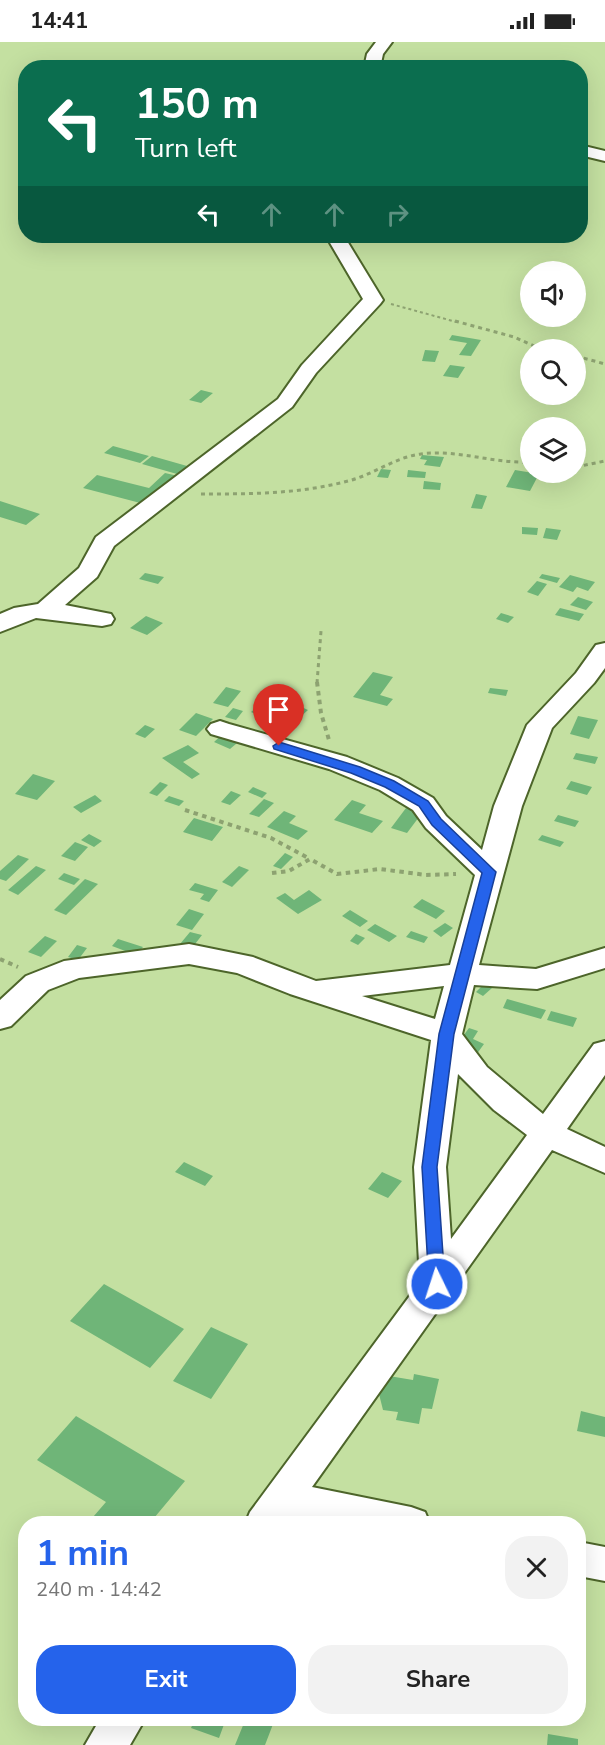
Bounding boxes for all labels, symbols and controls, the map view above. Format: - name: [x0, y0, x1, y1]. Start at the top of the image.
- text: 14:41: [30, 6, 88, 36]
- text: 150 m: [135, 76, 259, 133]
- icon: left: [36, 84, 114, 162]
- text: Turn left: [135, 130, 236, 167]
- icon: left: [192, 198, 225, 231]
- icon: ahead: [255, 198, 288, 231]
- icon: ahead: [318, 198, 351, 231]
- icon: right: [381, 198, 414, 231]
- map controls: [520, 261, 586, 483]
- button: sound: [520, 261, 586, 327]
- button: search: [520, 339, 586, 405]
- button: layers: [520, 417, 586, 483]
- pin: [253, 684, 304, 746]
- icon: arrive: [262, 693, 295, 726]
- position arrow: [405, 1252, 469, 1316]
- text: 1 min: [36, 1529, 129, 1578]
- button: close: [505, 1536, 568, 1599]
- text: 240 m · 14:42: [36, 1576, 162, 1603]
- button: Exit: [36, 1645, 296, 1714]
- button: Share: [308, 1645, 568, 1714]

